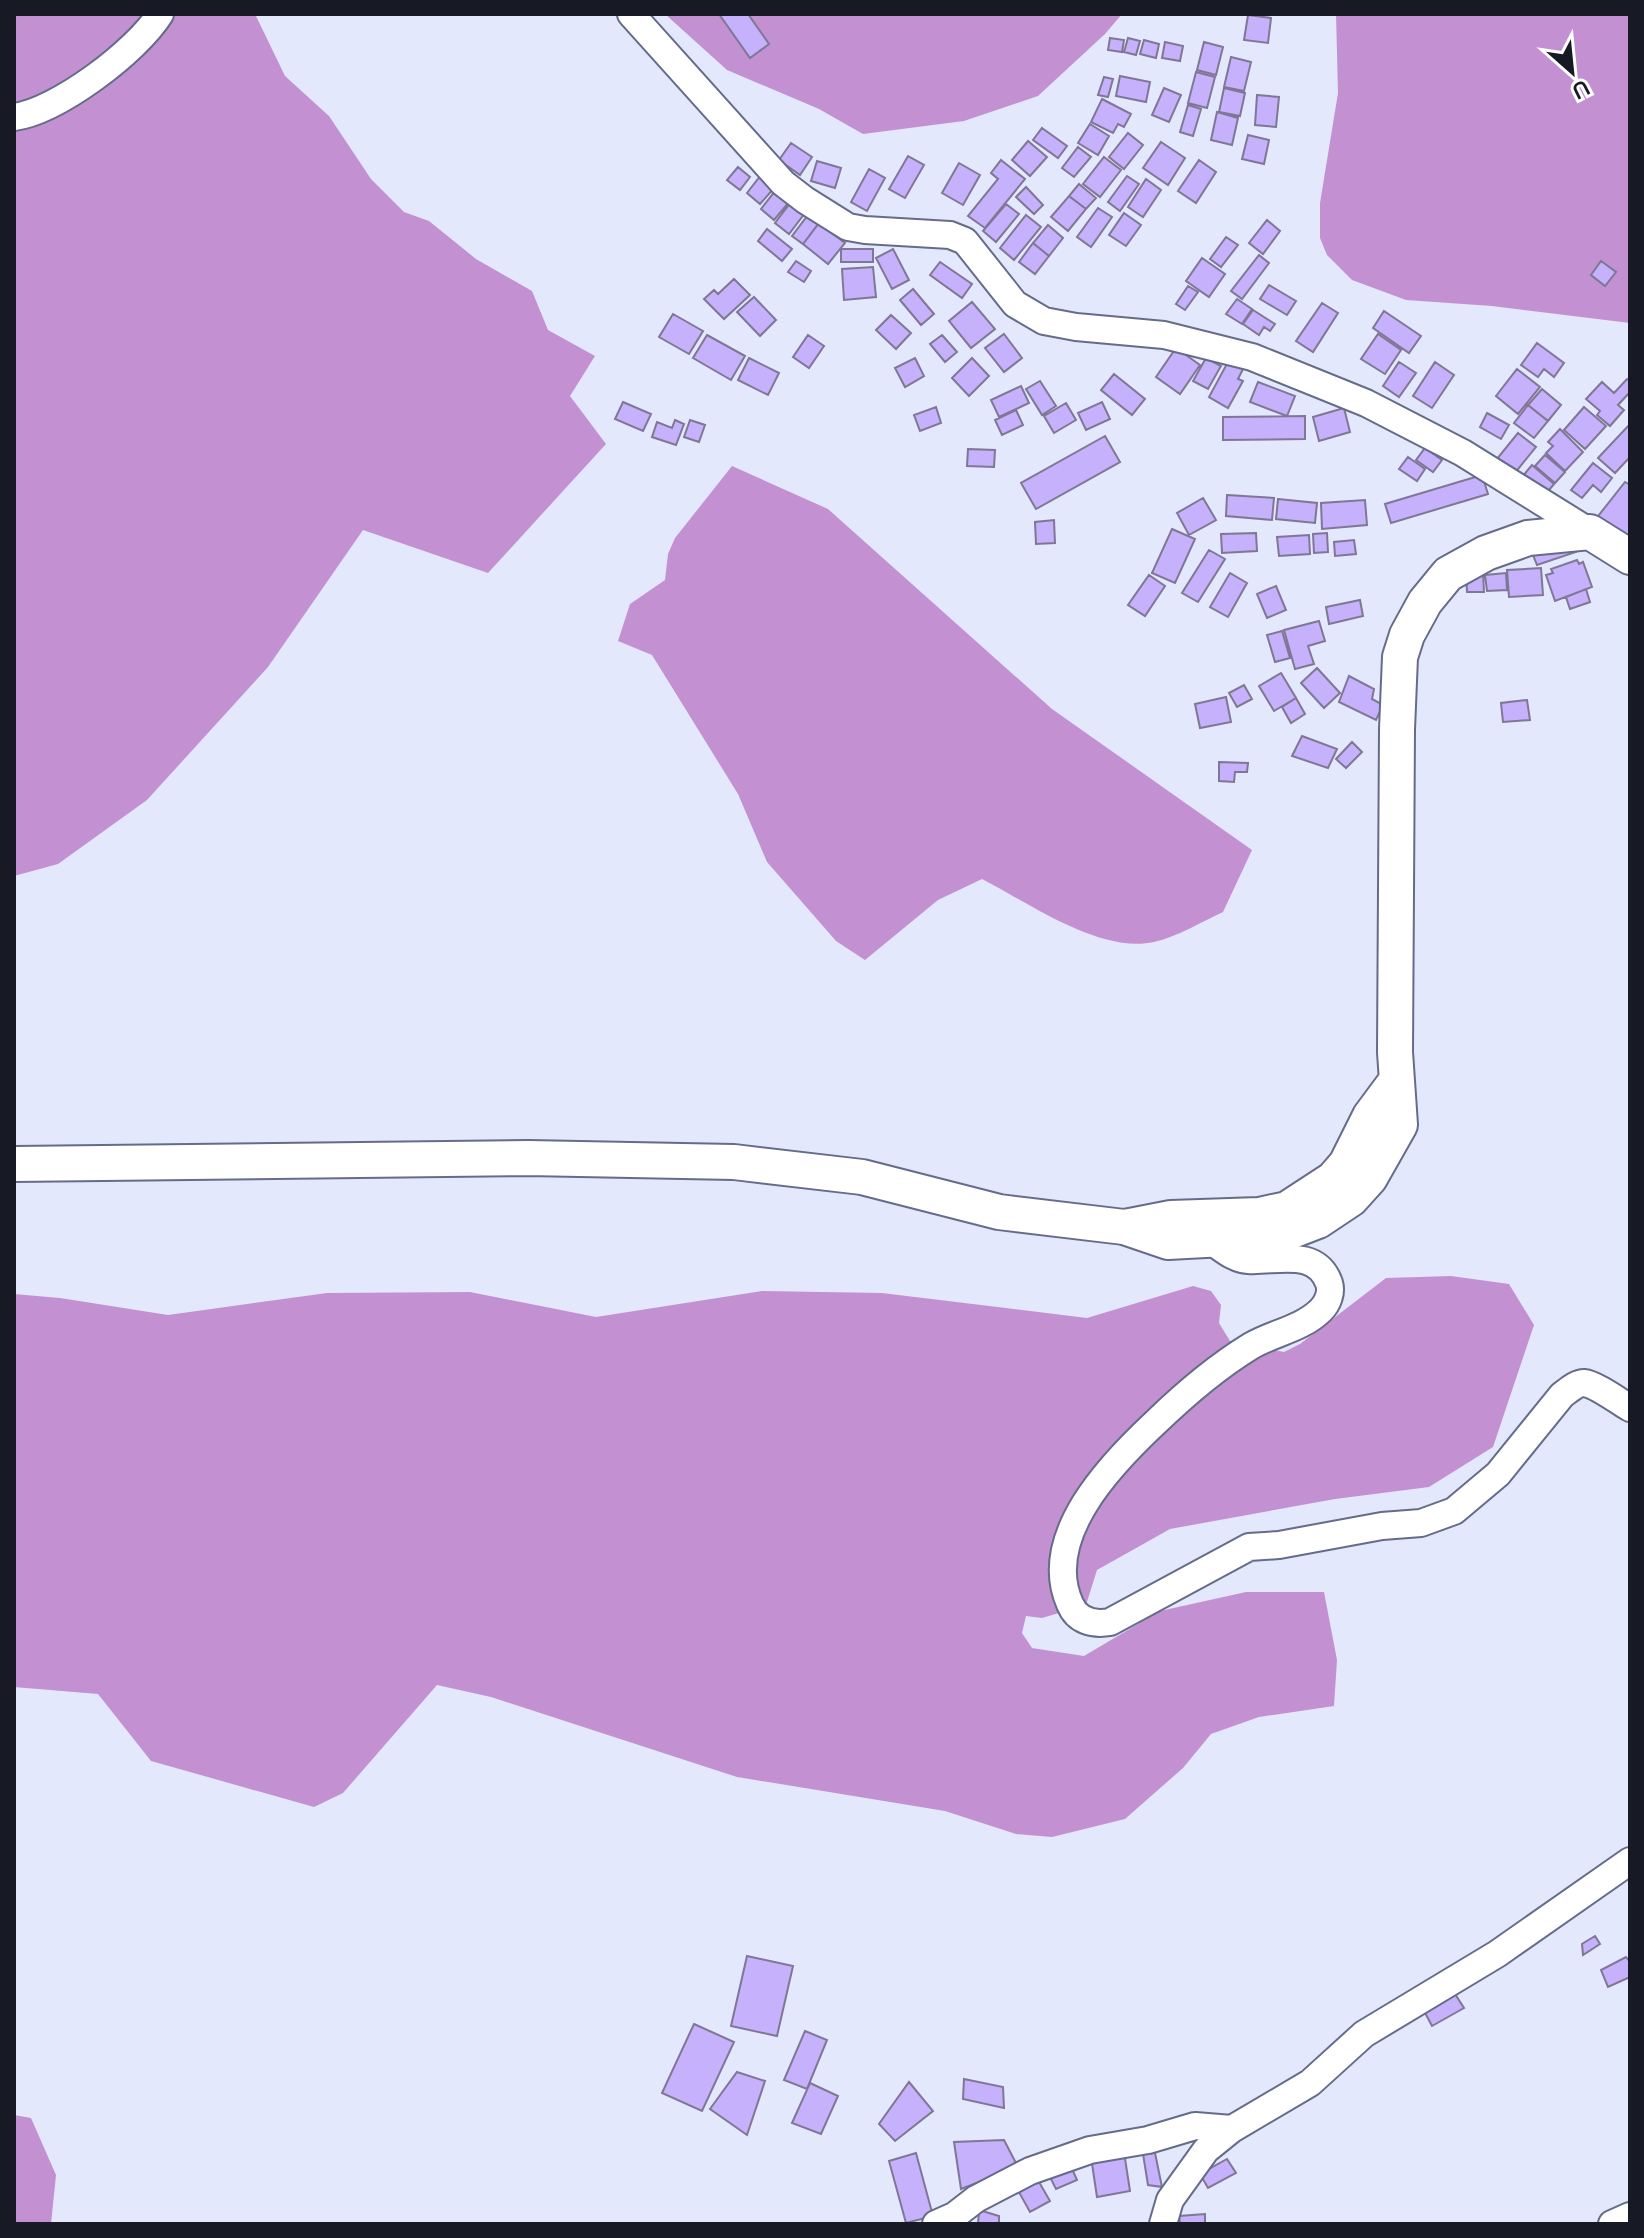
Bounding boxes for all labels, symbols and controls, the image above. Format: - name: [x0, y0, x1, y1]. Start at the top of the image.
- north arrow: [1532, 32, 1612, 112]
- text: U: [1567, 74, 1595, 106]

